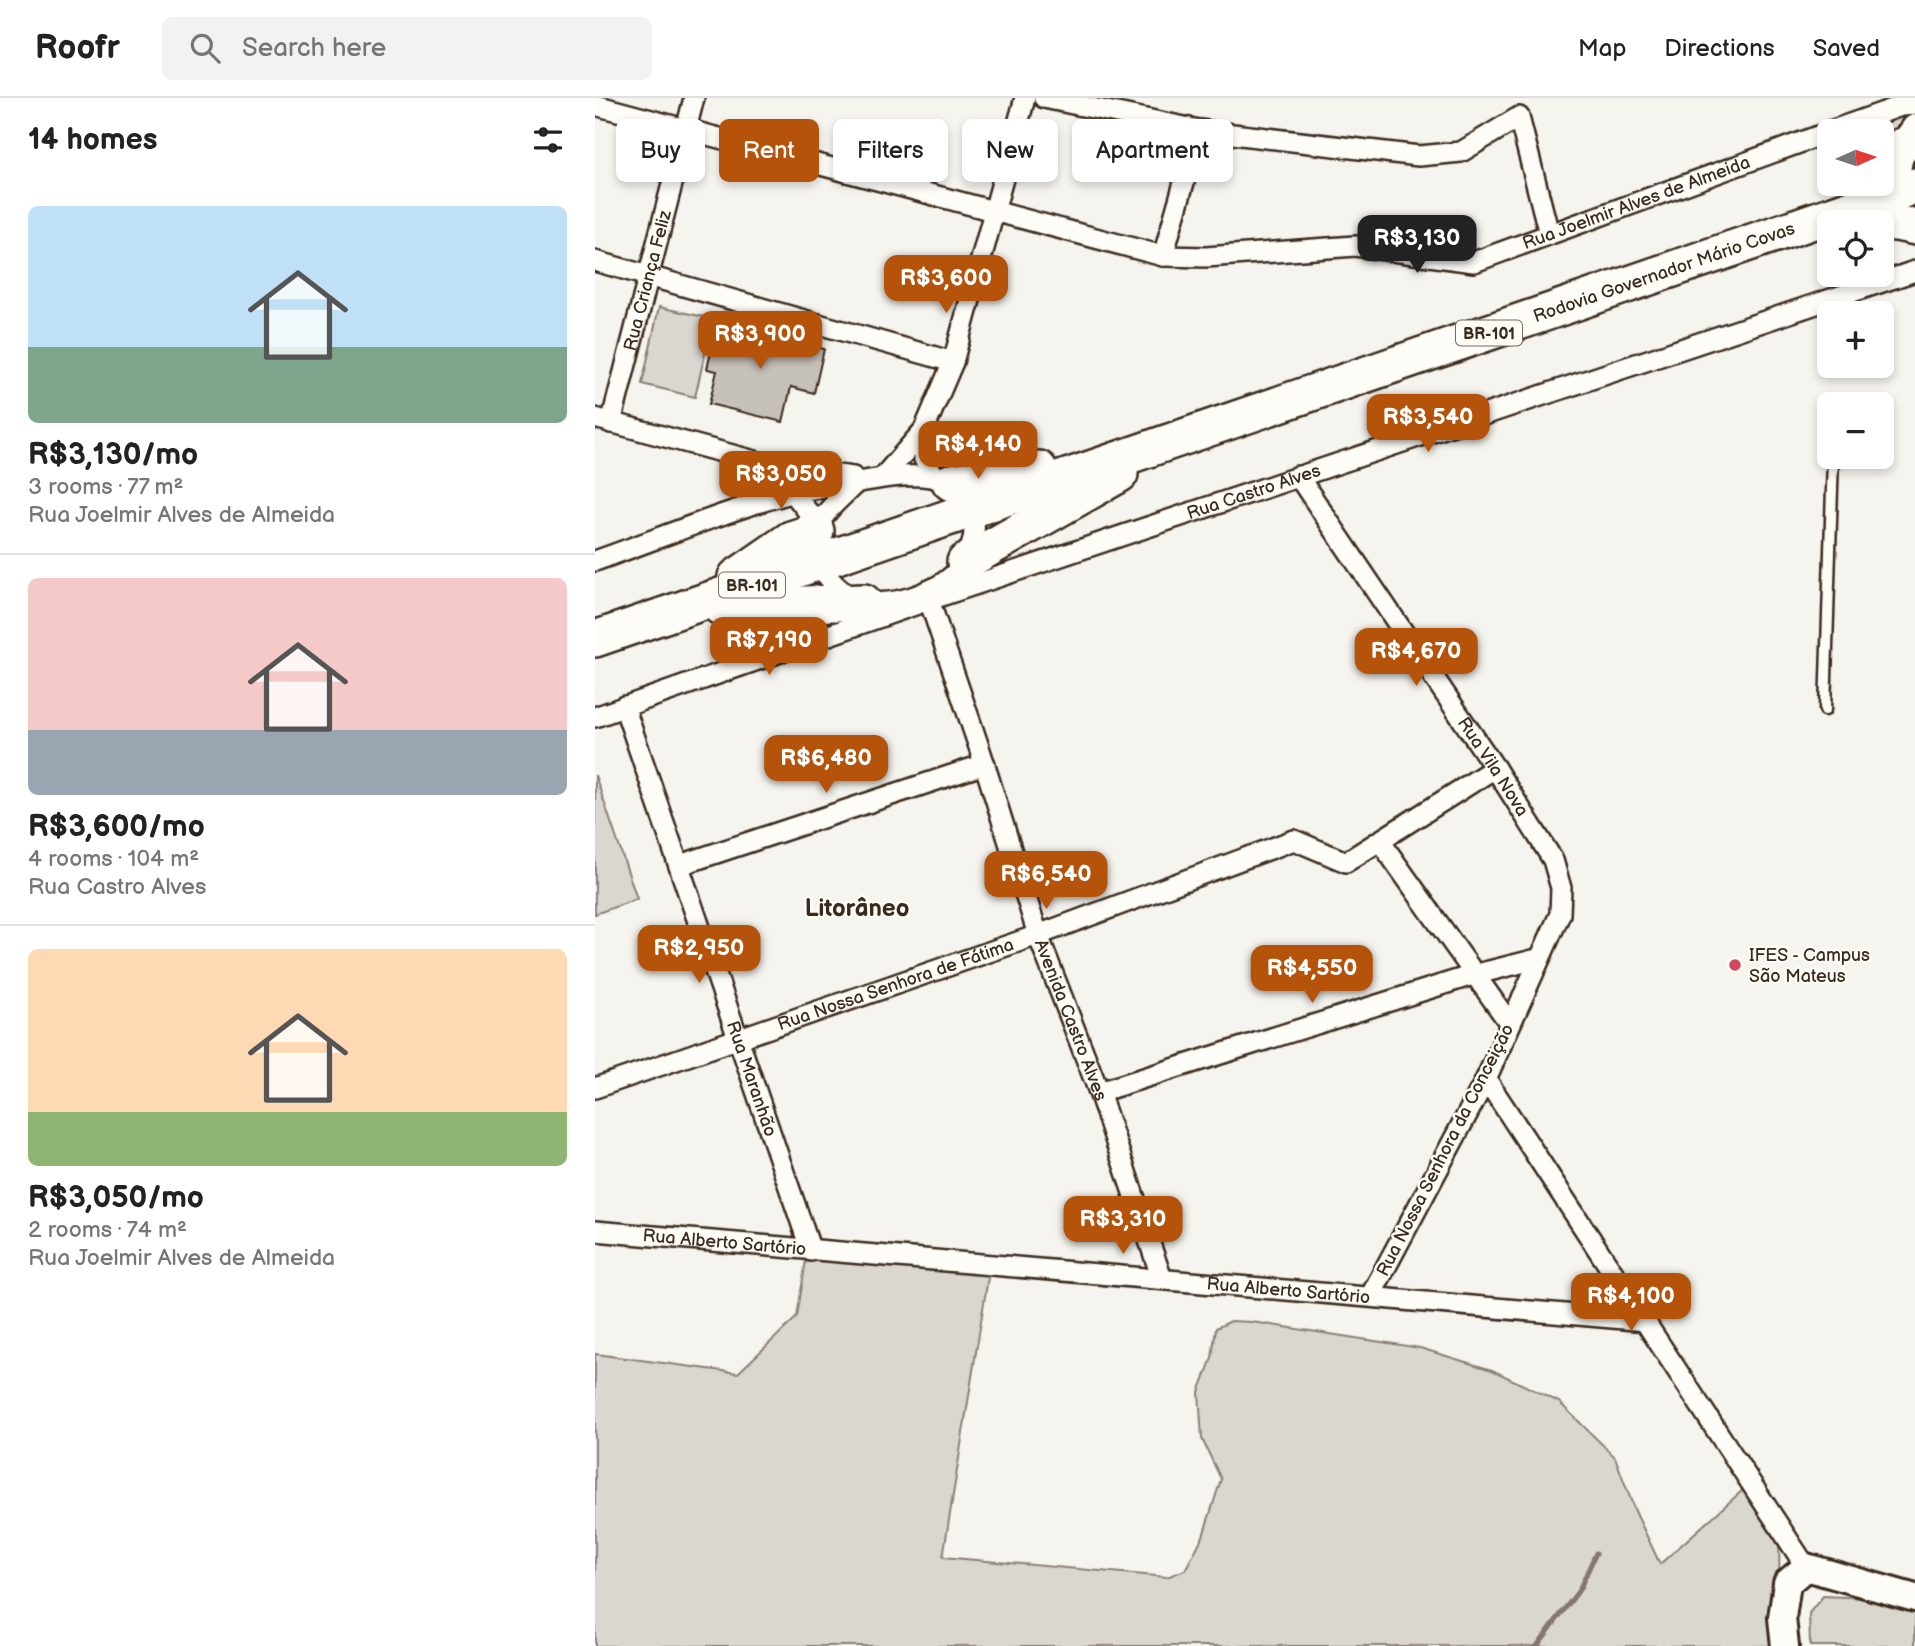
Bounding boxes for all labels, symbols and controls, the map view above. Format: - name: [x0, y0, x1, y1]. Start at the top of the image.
- search box: [162, 17, 652, 80]
- text: Roofr: [35, 28, 120, 68]
- icon: search: [186, 29, 224, 67]
- text: Search here: [242, 33, 386, 64]
- text: Map: [1578, 34, 1626, 63]
- text: Directions: [1664, 34, 1775, 63]
- text: Saved: [1813, 34, 1880, 63]
- chip: Buy: [616, 119, 705, 182]
- chip: Rent: [719, 119, 819, 182]
- chip: Filters: [833, 119, 948, 182]
- chip: New: [962, 119, 1058, 182]
- chip: Apartment: [1072, 119, 1233, 182]
- north arrow: [1817, 119, 1893, 196]
- map controls: [1817, 119, 1894, 469]
- icon: filters: [529, 121, 567, 159]
- text: 14 homes: [28, 122, 157, 158]
- street label: Rua Joelmir Alves de Almeida: [1520, 152, 1753, 254]
- street label: Rua Criança Feliz: [620, 208, 676, 353]
- button: locate: [1817, 210, 1894, 287]
- pin: R$3,130: [1352, 216, 1482, 275]
- street label: Rodovia Governador Mário Covas: [1530, 218, 1798, 327]
- text: R$3,130: [1374, 224, 1460, 252]
- icon: home: [235, 252, 361, 378]
- pin: R$3,600: [881, 256, 1011, 315]
- text: R$3,600: [900, 264, 992, 292]
- button: +: [1817, 301, 1894, 378]
- pin: R$3,900: [695, 312, 825, 371]
- text: R$3,900: [714, 320, 806, 348]
- road number: BR-101: [1456, 320, 1522, 345]
- button: −: [1817, 392, 1894, 469]
- pin: R$3,540: [1363, 394, 1493, 454]
- text: R$3,540: [1383, 403, 1473, 431]
- pin: R$4,140: [913, 422, 1043, 481]
- text: R$4,140: [934, 430, 1022, 458]
- text: R$3,130/mo: [28, 437, 198, 473]
- pin: R$3,050: [716, 452, 846, 511]
- text: R$3,050: [735, 460, 827, 488]
- street label: Rua Castro Alves: [1184, 460, 1323, 524]
- text: 3 rooms · 77 m²: [28, 473, 184, 501]
- text: Rua Joelmir Alves de Almeida: [28, 501, 335, 529]
- road number: BR-101: [719, 572, 785, 598]
- pin: R$7,190: [704, 618, 834, 677]
- icon: home: [235, 624, 361, 750]
- text: R$7,190: [726, 626, 812, 654]
- pin: R$4,670: [1351, 628, 1481, 688]
- text: R$4,670: [1371, 637, 1461, 665]
- street label: Rua Vila Nova: [1453, 713, 1533, 820]
- pin: R$6,480: [761, 736, 891, 795]
- text: R$6,480: [780, 744, 872, 772]
- text: R$3,600/mo: [28, 809, 205, 845]
- text: 4 rooms · 104 m²: [28, 845, 199, 873]
- pin: R$6,540: [981, 852, 1111, 911]
- text: R$6,540: [1000, 860, 1092, 888]
- text: Rua Castro Alves: [28, 873, 206, 901]
- district label: Litorâneo: [805, 894, 909, 923]
- pin: R$2,950: [634, 926, 764, 985]
- text: R$2,950: [654, 934, 744, 962]
- street label: Rua Nossa Senhora de Fátima: [775, 934, 1017, 1035]
- street label: Avenida Castro Alves: [1030, 937, 1111, 1104]
- place label: IFES - Campus São Mateus: [1749, 945, 1870, 987]
- pin: R$4,550: [1247, 946, 1377, 1005]
- text: R$4,550: [1267, 954, 1357, 982]
- marker: IFES - Campus São Mateus: [1727, 957, 1743, 973]
- icon: home: [235, 995, 361, 1121]
- street label: Rua Maranhão: [722, 1018, 781, 1139]
- street label: Rua Nossa Senhora da Conceição: [1372, 1021, 1518, 1280]
- text: R$3,050/mo: [28, 1180, 204, 1216]
- pin: R$3,310: [1058, 1196, 1188, 1256]
- text: R$3,310: [1080, 1205, 1166, 1233]
- text: 2 rooms · 74 m²: [28, 1216, 187, 1244]
- street label: Rua Alberto Sartório: [642, 1225, 807, 1260]
- text: Rua Joelmir Alves de Almeida: [28, 1244, 335, 1272]
- street label: Rua Alberto Sartório: [1206, 1273, 1371, 1308]
- pin: R$4,100: [1566, 1274, 1696, 1333]
- text: R$4,100: [1587, 1282, 1675, 1310]

